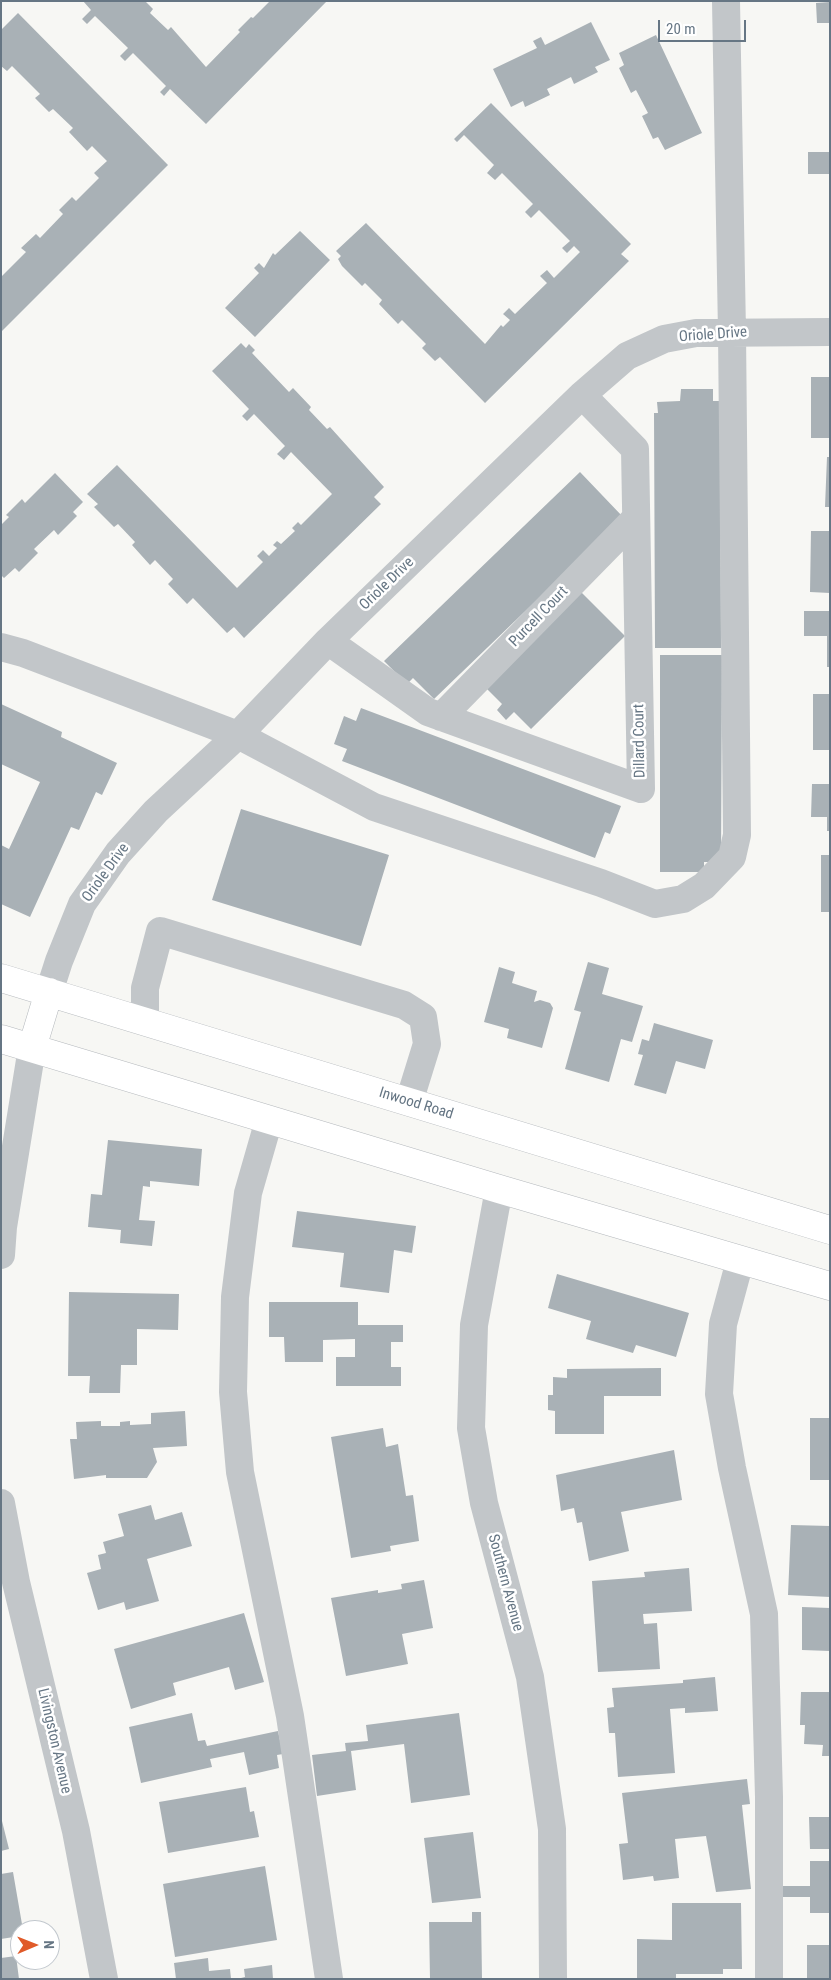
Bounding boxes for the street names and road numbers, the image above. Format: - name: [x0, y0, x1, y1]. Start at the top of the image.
- street label: Oriole Drive: [678, 324, 748, 346]
- street label: Oriole Drive: [356, 554, 418, 614]
- street label: Purcell Court: [506, 583, 572, 651]
- street label: Dillard Court: [630, 704, 650, 778]
- street label: Oriole Drive: [79, 840, 133, 906]
- street label: Inwood Road: [377, 1084, 455, 1124]
- street label: Southern Avenue: [483, 1533, 527, 1633]
- street label: Livingston Avenue: [33, 1687, 75, 1795]

